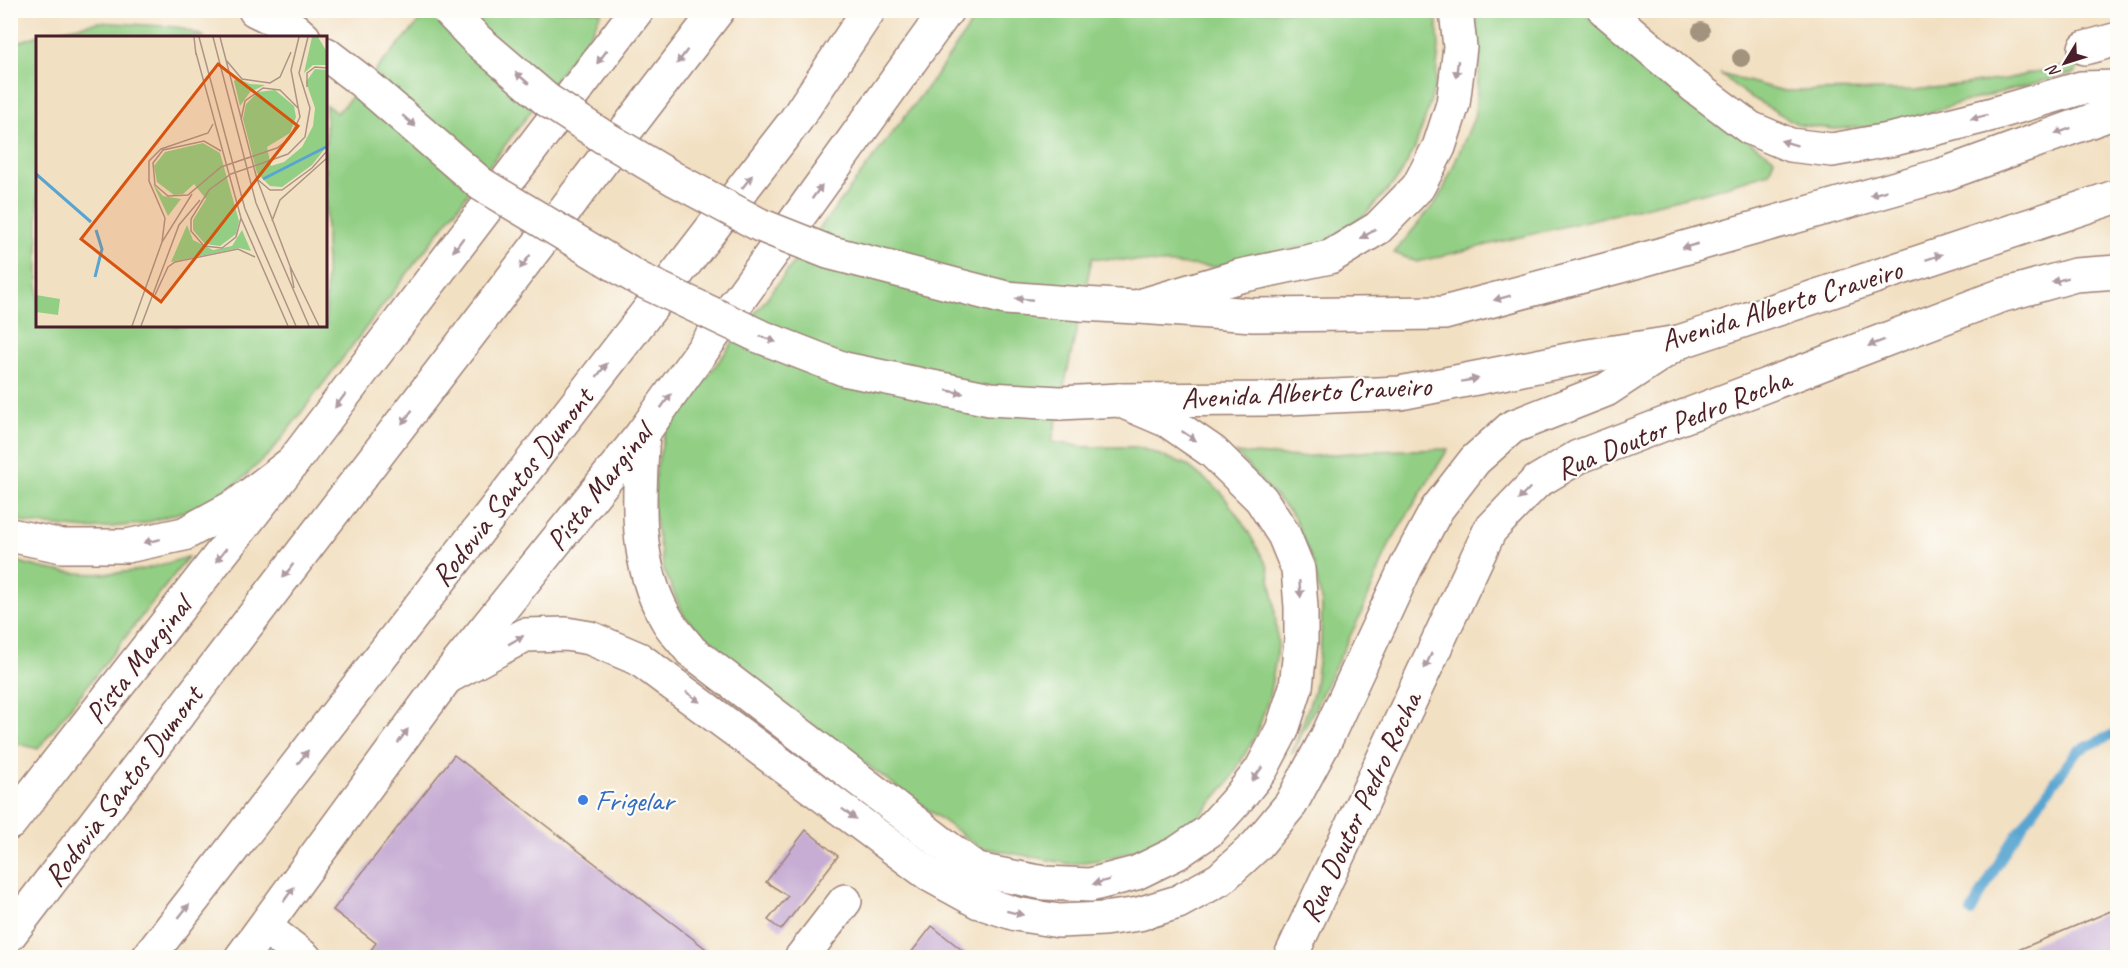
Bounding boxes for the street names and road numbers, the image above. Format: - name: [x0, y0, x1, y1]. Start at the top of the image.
- street label: Avenida Alberto Craveiro: [1656, 250, 1908, 360]
- street label: Rua Doutor Pedro Rocha: [1550, 359, 1798, 488]
- street label: Avenida Alberto Craveiro: [1180, 366, 1433, 418]
- street label: Rodovia Santos Dumont: [423, 378, 603, 594]
- street label: Pista Marginal: [538, 412, 664, 558]
- street label: Pista Marginal: [77, 585, 203, 731]
- street label: Rodovia Santos Dumont: [35, 675, 213, 894]
- street label: Rua Doutor Pedro Rocha: [1290, 684, 1431, 928]

